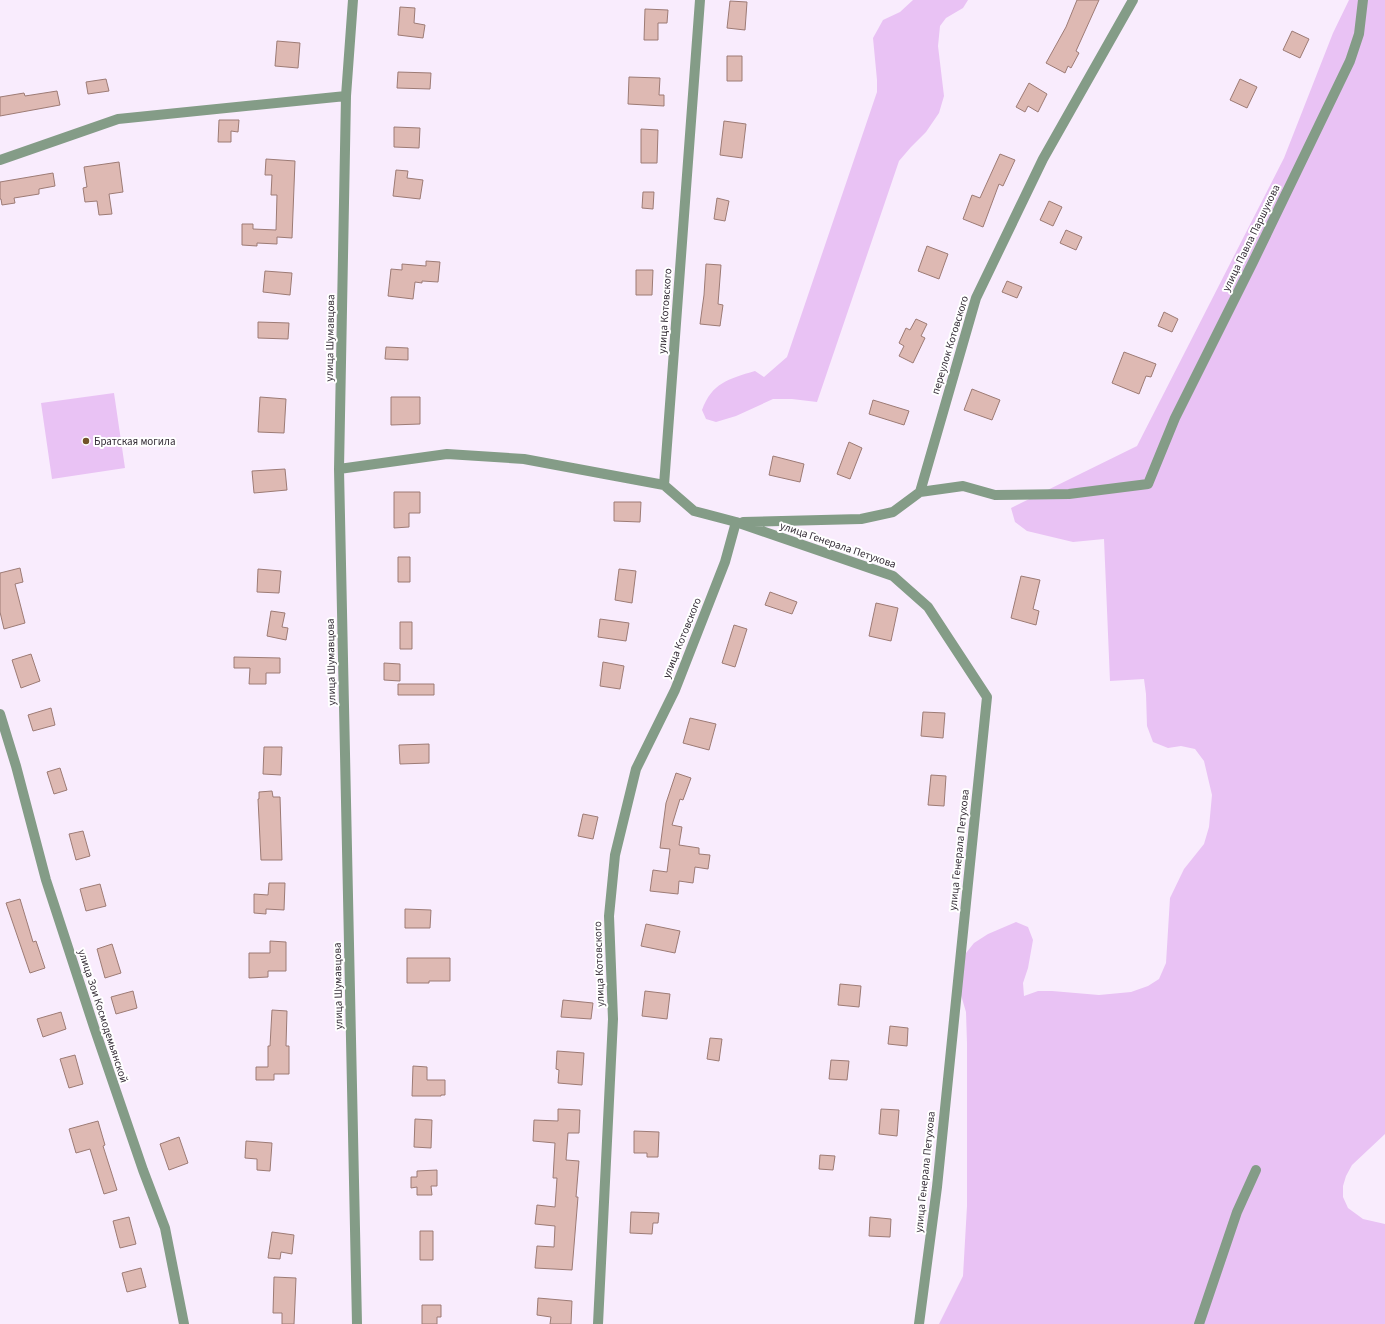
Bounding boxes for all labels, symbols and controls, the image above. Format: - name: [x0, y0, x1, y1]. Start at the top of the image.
- street label: улица Павла Паршукова: [1219, 182, 1283, 294]
- street label: улица Котовского: [655, 268, 675, 354]
- street label: улица Шумавцова: [322, 294, 338, 382]
- street label: переулок Котовского: [928, 294, 972, 396]
- place label: Братская могила: [94, 434, 175, 449]
- marker: Братская могила: [81, 436, 91, 446]
- street label: улица Генерала Петухова: [778, 518, 898, 572]
- street label: улица Котовского: [659, 595, 705, 681]
- street label: улица Шумавцова: [323, 618, 339, 706]
- street label: улица Генерала Петухова: [945, 789, 973, 911]
- street label: улица Котовского: [590, 921, 608, 1007]
- street label: улица Шумавцова: [330, 942, 346, 1030]
- street label: улица Зои Космодемьянской: [74, 947, 132, 1085]
- street label: улица Генерала Петухова: [911, 1111, 939, 1233]

